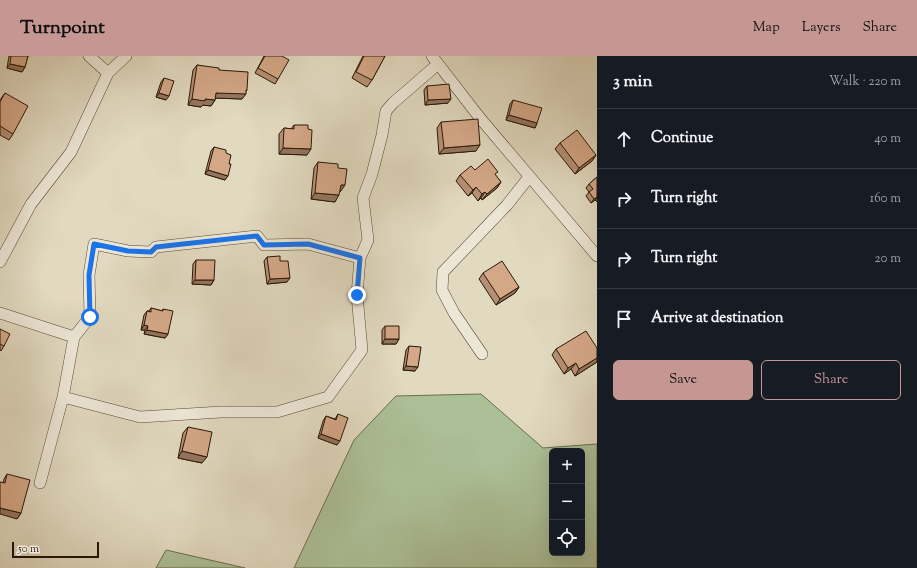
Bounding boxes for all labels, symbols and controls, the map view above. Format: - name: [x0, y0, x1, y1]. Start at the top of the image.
- text: Turnpoint: [20, 15, 105, 42]
- text: Map: [753, 18, 780, 38]
- text: Layers: [802, 18, 840, 38]
- text: Share: [862, 18, 897, 38]
- text: 3 min: [613, 70, 652, 94]
- text: Walk · 220 m: [829, 73, 901, 91]
- icon: ahead: [613, 128, 635, 150]
- text: Continue: [651, 128, 713, 149]
- text: 40 m: [874, 130, 901, 148]
- icon: right: [613, 188, 635, 210]
- text: Turn right: [651, 188, 717, 209]
- text: 160 m: [870, 190, 901, 208]
- icon: right: [613, 248, 635, 270]
- text: Turn right: [651, 248, 717, 269]
- text: 20 m: [875, 250, 901, 268]
- route end: [348, 286, 366, 304]
- route start: [81, 308, 99, 326]
- icon: arrive: [613, 308, 635, 330]
- text: Arrive at destination: [651, 308, 784, 329]
- button: Save: [613, 360, 753, 400]
- button: Share: [761, 360, 901, 400]
- map controls: [549, 448, 585, 556]
- button: +: [549, 448, 585, 484]
- button: −: [549, 484, 585, 520]
- button: locate: [549, 520, 585, 556]
- scale bar: [12, 540, 99, 559]
- text: 50 m: [18, 541, 39, 557]

